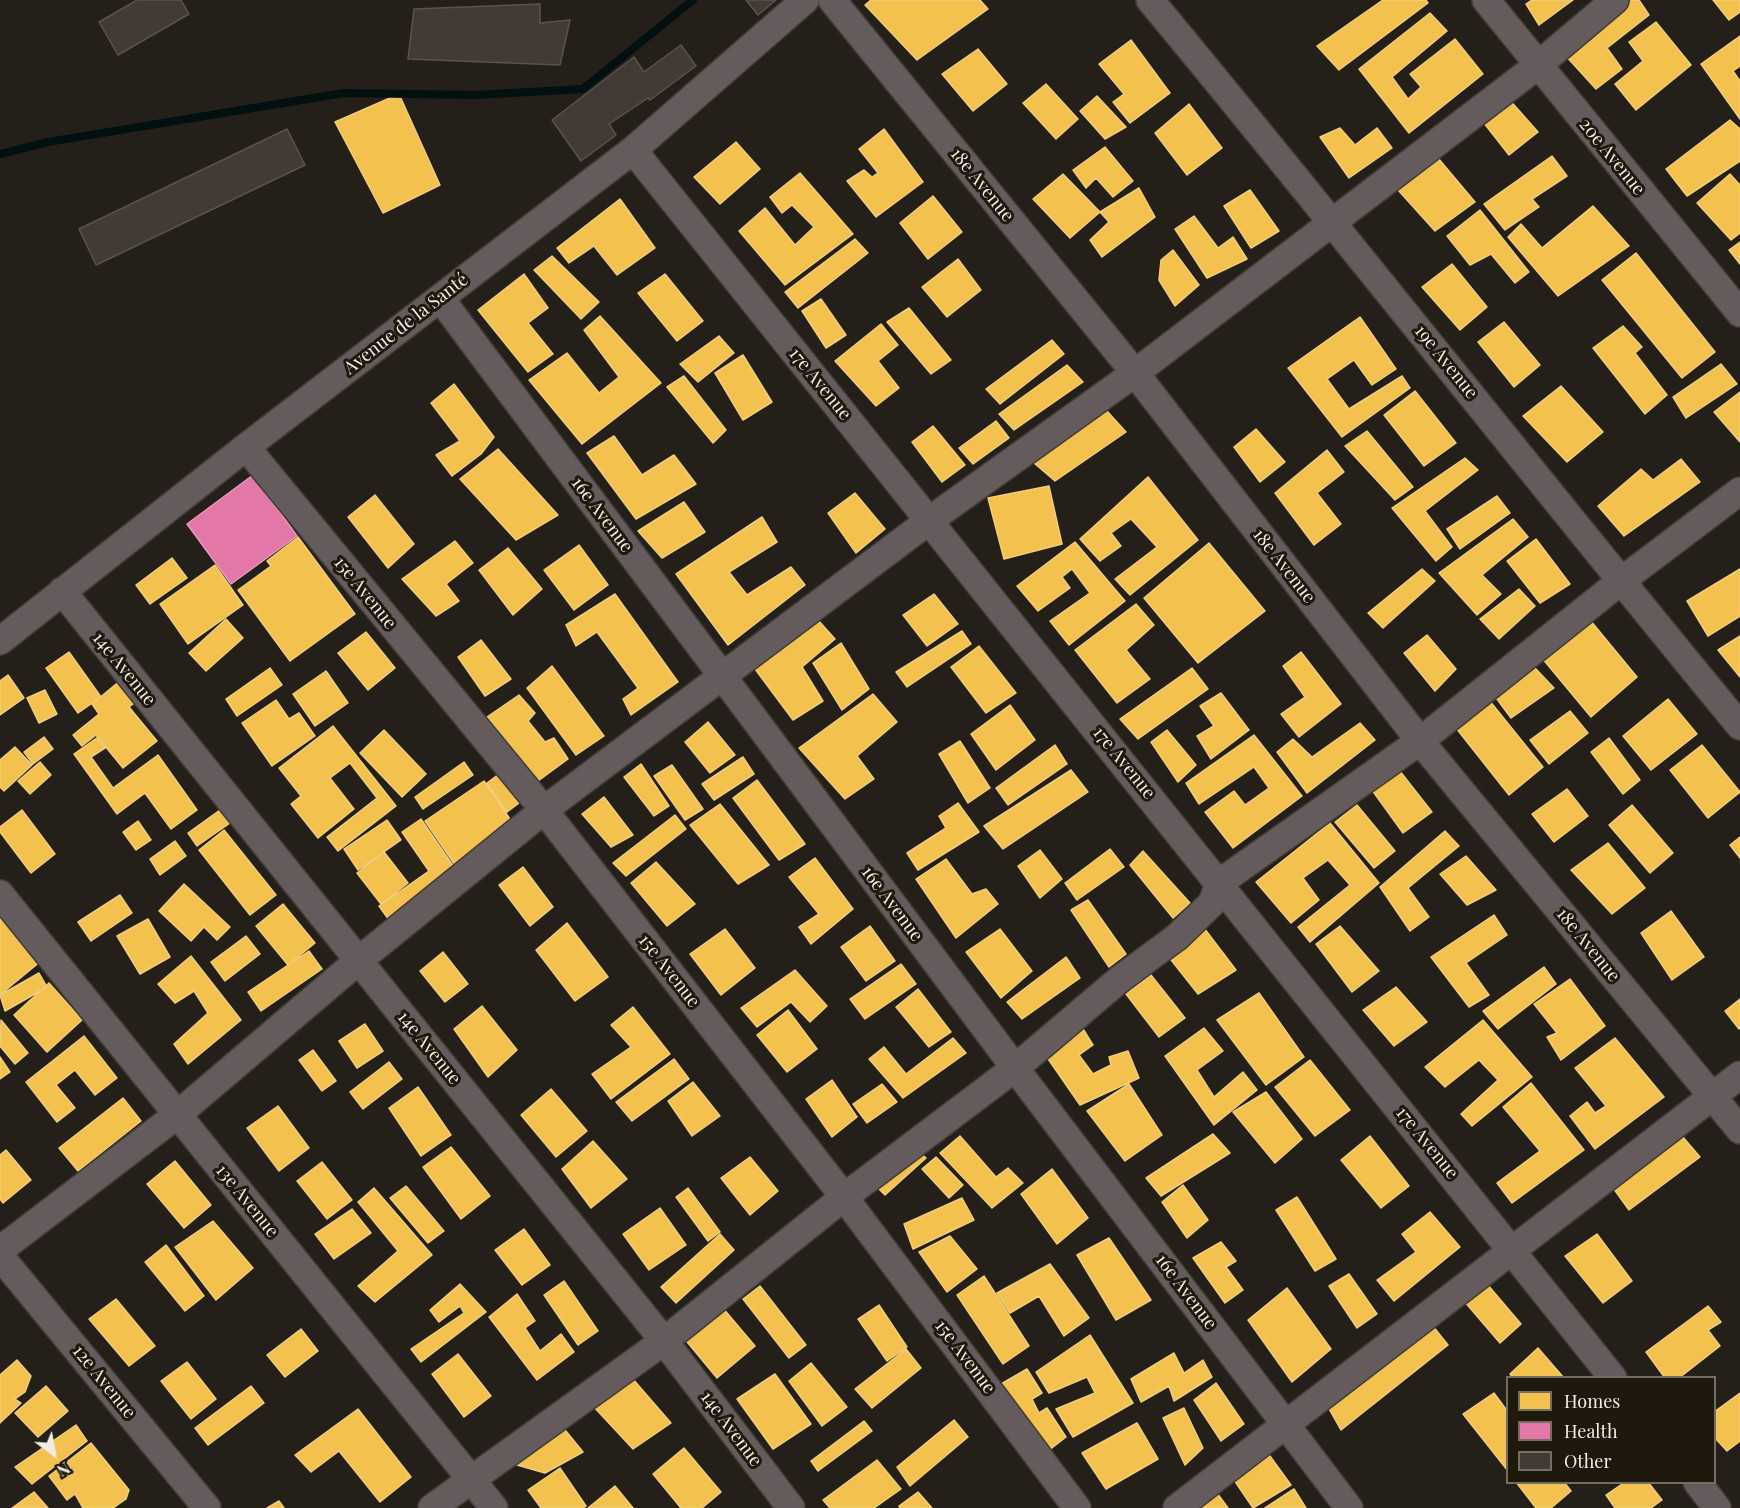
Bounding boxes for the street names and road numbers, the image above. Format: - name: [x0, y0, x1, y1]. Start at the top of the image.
- street label: 20e Avenue: [1575, 114, 1649, 200]
- street label: 18e Avenue: [946, 144, 1018, 226]
- street label: Avenue de la Santé: [340, 269, 472, 379]
- street label: 19e Avenue: [1410, 321, 1482, 403]
- street label: 17e Avenue: [784, 343, 856, 425]
- street label: 16e Avenue: [567, 473, 637, 557]
- street label: 18e Avenue: [1248, 524, 1320, 608]
- street label: 15e Avenue: [329, 552, 401, 634]
- street label: 14e Avenue: [88, 628, 160, 710]
- street label: 17e Avenue: [1088, 722, 1160, 804]
- street label: 16e Avenue: [857, 862, 927, 946]
- street label: 18e Avenue: [1552, 904, 1624, 986]
- street label: 15e Avenue: [634, 930, 704, 1012]
- street label: 14e Avenue: [393, 1007, 465, 1089]
- street label: 17e Avenue: [1391, 1102, 1463, 1184]
- street label: 13e Avenue: [211, 1160, 283, 1242]
- street label: 16e Avenue: [1151, 1250, 1221, 1334]
- street label: 15e Avenue: [930, 1316, 1000, 1398]
- street label: 12e Avenue: [68, 1341, 140, 1423]
- street label: 14e Avenue: [696, 1387, 766, 1471]

